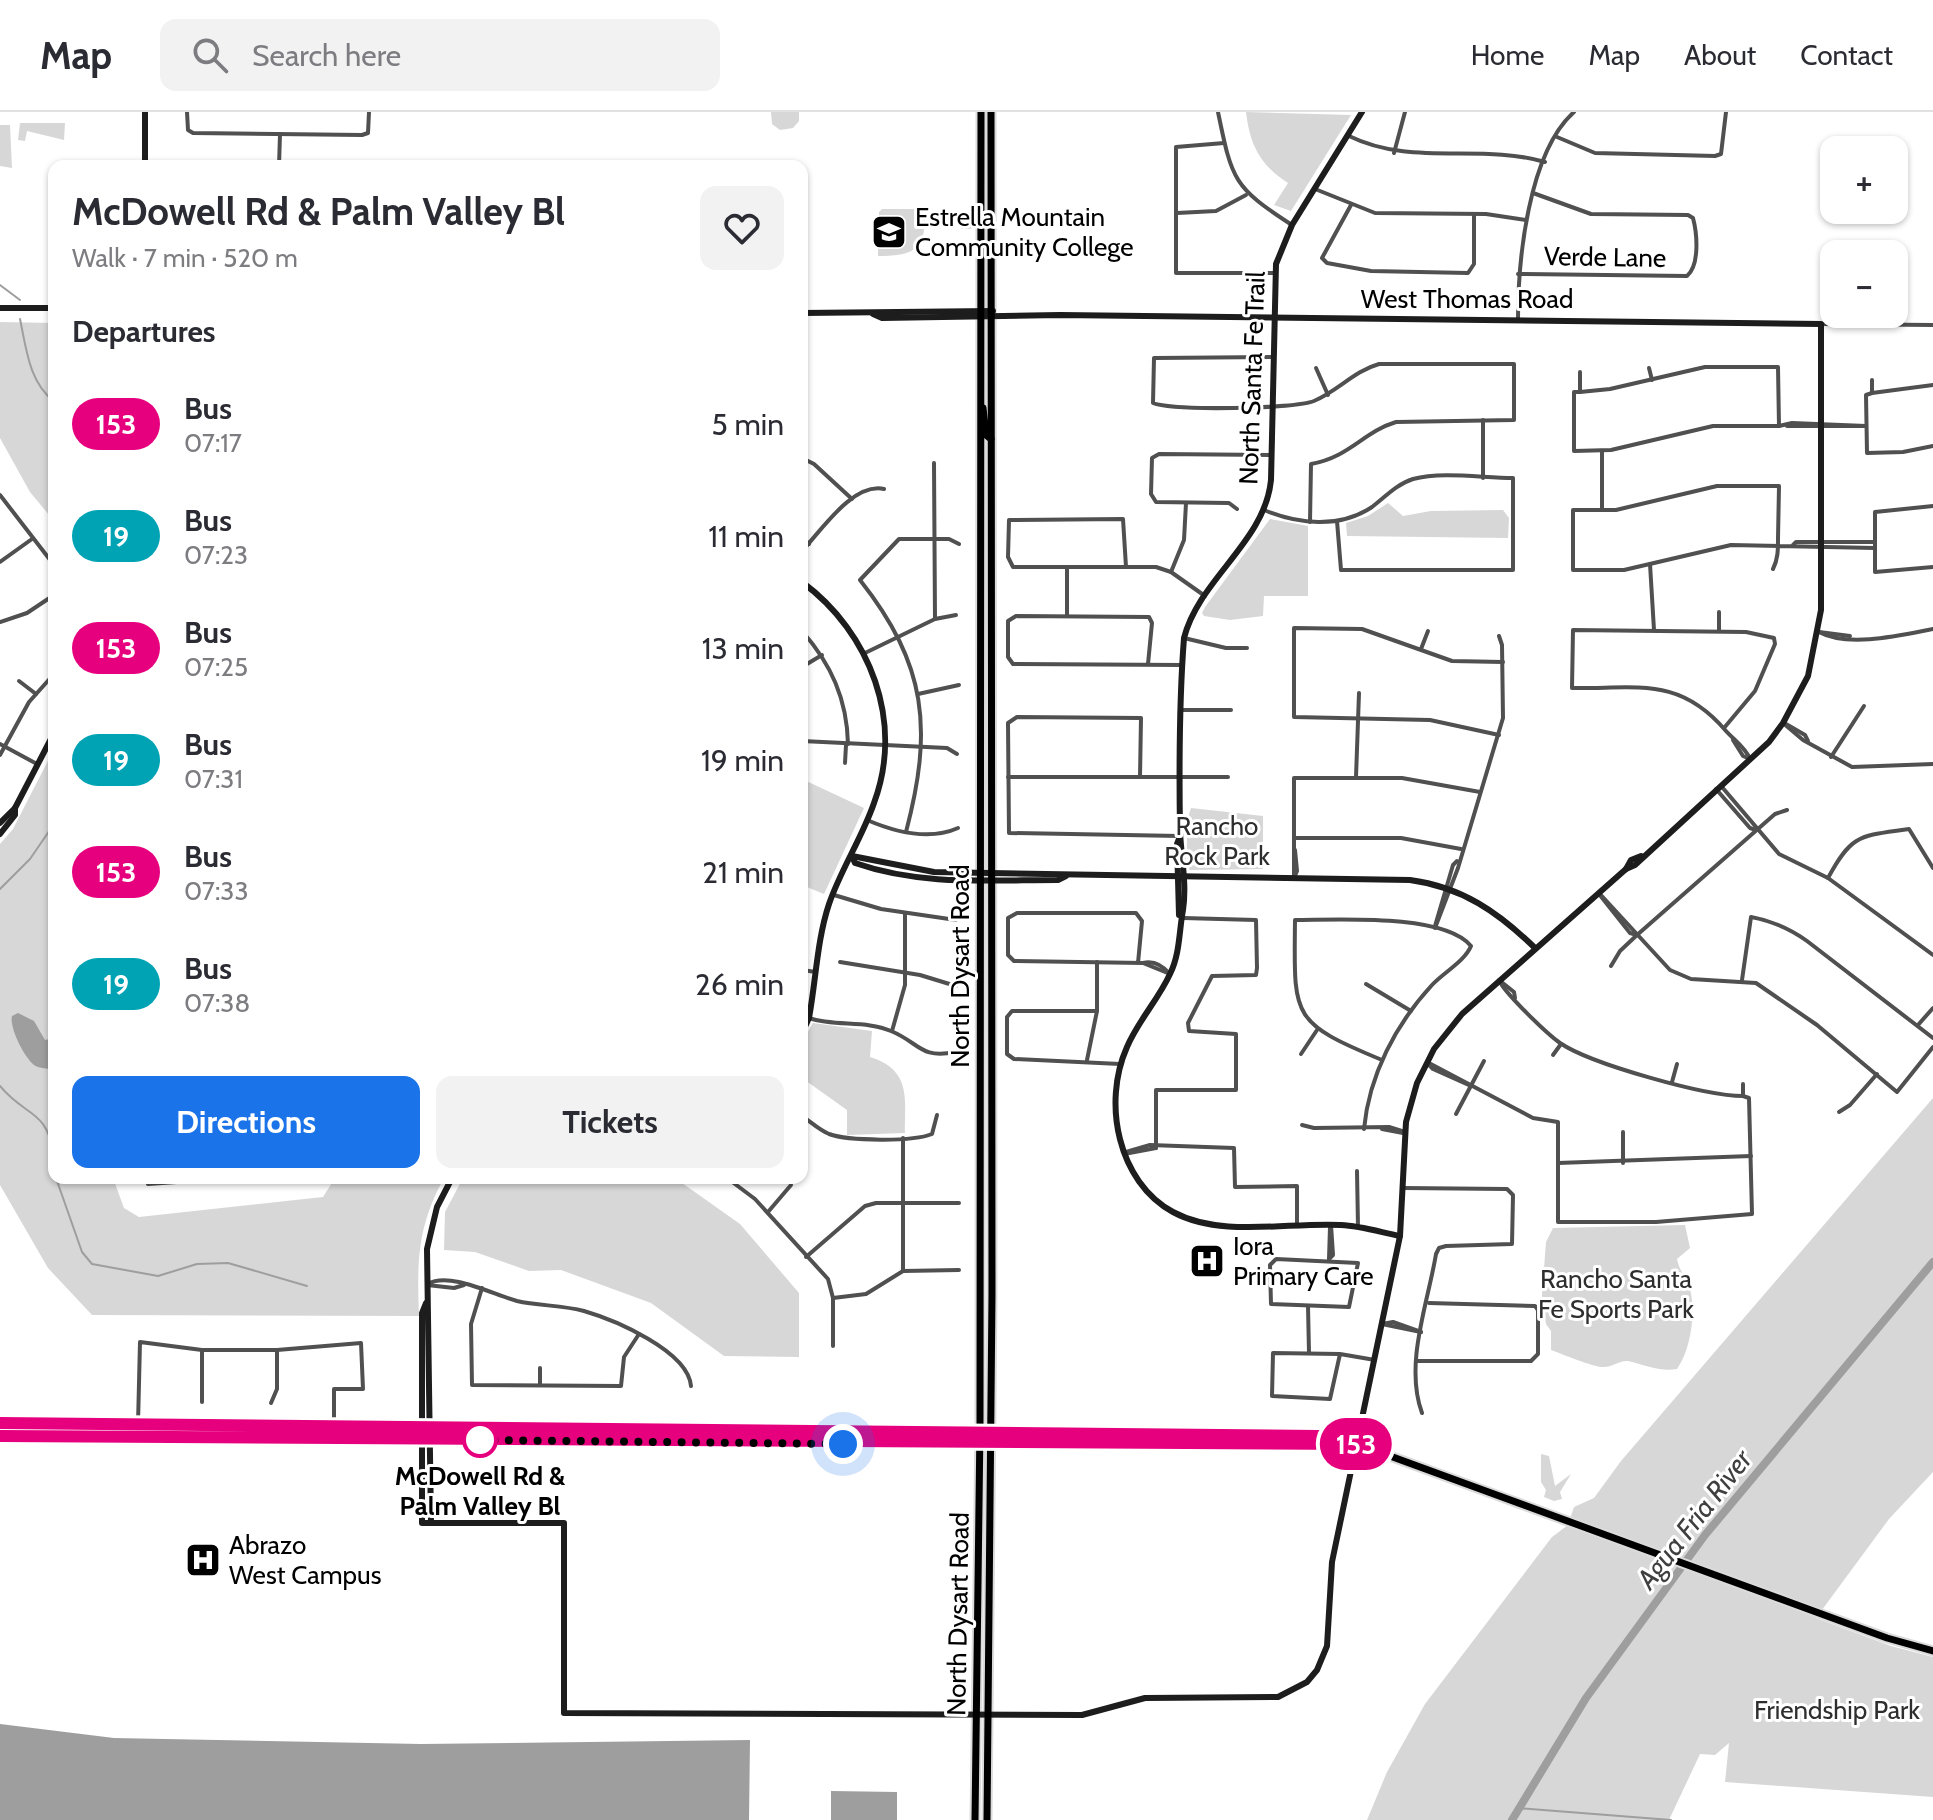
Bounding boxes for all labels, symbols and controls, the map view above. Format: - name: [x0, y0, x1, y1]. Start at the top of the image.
- search box: [160, 19, 720, 91]
- text: Map: [40, 32, 112, 79]
- icon: search: [188, 33, 232, 77]
- text: Search here: [252, 37, 401, 74]
- text: Home: [1471, 38, 1544, 72]
- text: Map: [1588, 38, 1640, 72]
- text: About: [1684, 38, 1756, 72]
- text: Contact: [1800, 38, 1893, 72]
- map controls: [1820, 136, 1908, 328]
- button: +: [1820, 136, 1908, 224]
- button: heart: [700, 186, 784, 270]
- text: McDowell Rd & Palm Valley Bl: [72, 188, 565, 235]
- place label: Estrella Mountain Community College: [915, 201, 1134, 263]
- school or university icon: Estrella Mountain Community College: [870, 213, 908, 251]
- street label: Verde Lane: [1544, 240, 1666, 274]
- button: −: [1820, 240, 1908, 328]
- text: Walk · 7 min · 520 m: [72, 242, 298, 274]
- street label: North Santa Fe Trail: [1232, 271, 1272, 485]
- street label: West Thomas Road: [1361, 283, 1573, 315]
- text: Departures: [72, 313, 216, 350]
- text: Bus: [184, 390, 232, 427]
- text: 5 min: [712, 406, 784, 443]
- text: 153: [96, 407, 136, 441]
- text: 07:17: [184, 427, 242, 459]
- text: Bus: [184, 502, 232, 539]
- text: 11 min: [708, 518, 784, 555]
- text: 19: [103, 519, 129, 553]
- text: 07:23: [184, 539, 248, 571]
- text: Bus: [184, 614, 232, 651]
- text: 13 min: [702, 630, 784, 667]
- text: 153: [96, 631, 136, 665]
- text: 07:25: [184, 651, 248, 683]
- text: Bus: [184, 726, 232, 763]
- text: 19 min: [701, 742, 784, 779]
- text: 19: [103, 743, 129, 777]
- text: 07:31: [184, 763, 243, 795]
- park label: Rancho Rock Park: [1164, 810, 1270, 872]
- text: Bus: [184, 838, 232, 875]
- text: 21 min: [702, 854, 784, 891]
- text: 153: [96, 855, 136, 889]
- street label: North Dysart Road: [944, 864, 976, 1068]
- text: 07:33: [184, 875, 248, 907]
- text: Bus: [184, 950, 232, 987]
- text: 26 min: [695, 966, 784, 1003]
- text: 19: [103, 967, 129, 1001]
- text: 07:38: [184, 987, 250, 1019]
- button: Directions: [72, 1076, 420, 1168]
- button: Tickets: [436, 1076, 784, 1168]
- place label: Iora Primary Care: [1233, 1230, 1374, 1292]
- hospital icon: Iora Primary Care: [1188, 1242, 1226, 1280]
- park label: Rancho Santa Fe Sports Park: [1538, 1263, 1694, 1325]
- line badge: 153: [1310, 1418, 1402, 1470]
- marker: McDowell Rd & Palm Valley Bl: [463, 1423, 497, 1457]
- your location: [823, 1424, 863, 1464]
- text: 153: [1336, 1427, 1376, 1461]
- water label: Agua Fria River: [1628, 1442, 1760, 1597]
- place label: McDowell Rd & Palm Valley Bl: [395, 1460, 566, 1522]
- street label: North Dysart Road: [940, 1512, 976, 1716]
- place label: Abrazo West Campus: [229, 1529, 382, 1591]
- hospital icon: Abrazo West Campus: [184, 1541, 222, 1579]
- park label: Friendship Park: [1754, 1694, 1920, 1726]

